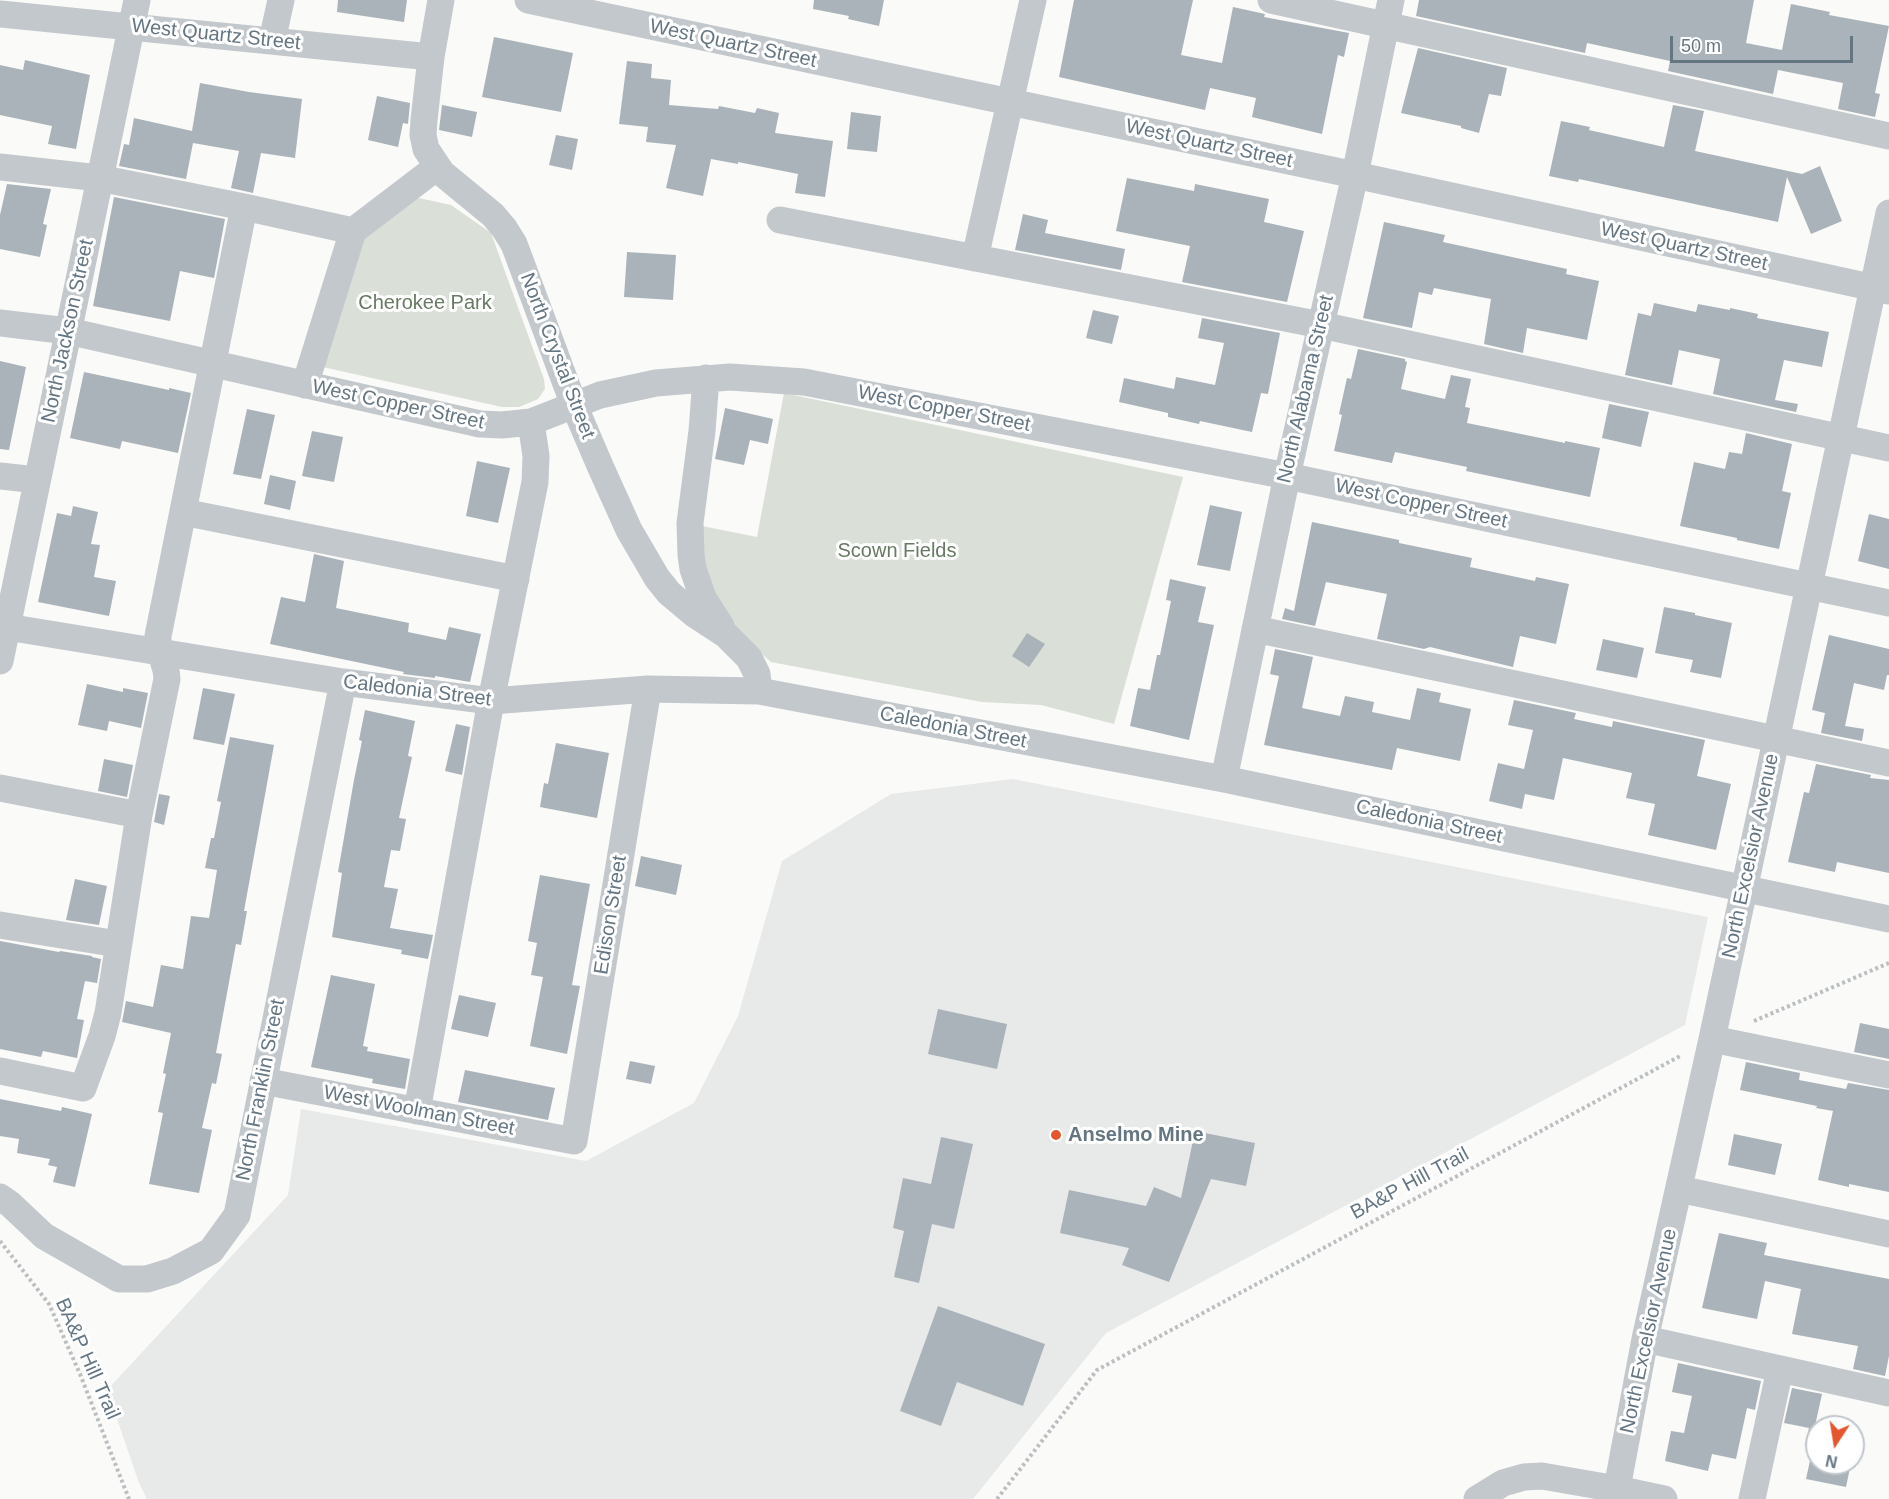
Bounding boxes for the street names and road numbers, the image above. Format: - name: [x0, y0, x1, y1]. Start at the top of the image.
- street label: West Quartz Street: [130, 14, 302, 56]
- street label: West Quartz Street: [648, 15, 818, 73]
- street label: West Quartz Street: [1124, 115, 1294, 173]
- street label: West Quartz Street: [1599, 218, 1769, 276]
- street label: North Jackson Street: [37, 237, 99, 425]
- street label: North Crystal Street: [514, 270, 600, 442]
- street label: North Alabama Street: [1273, 293, 1339, 485]
- street label: West Copper Street: [310, 375, 486, 435]
- street label: West Copper Street: [856, 380, 1032, 438]
- street label: West Copper Street: [1333, 474, 1509, 534]
- street label: Caledonia Street: [342, 670, 492, 712]
- street label: Caledonia Street: [878, 702, 1028, 754]
- street label: North Excelsior Avenue: [1718, 751, 1784, 961]
- street label: Caledonia Street: [1354, 795, 1504, 849]
- street label: Edison Street: [590, 854, 632, 976]
- street label: North Franklin Street: [232, 997, 290, 1183]
- street label: West Woolman Street: [322, 1081, 516, 1141]
- street label: BA&P Hill Trail: [1347, 1143, 1473, 1225]
- street label: North Excelsior Avenue: [1616, 1226, 1682, 1436]
- street label: BA&P Hill Trail: [50, 1295, 124, 1423]

